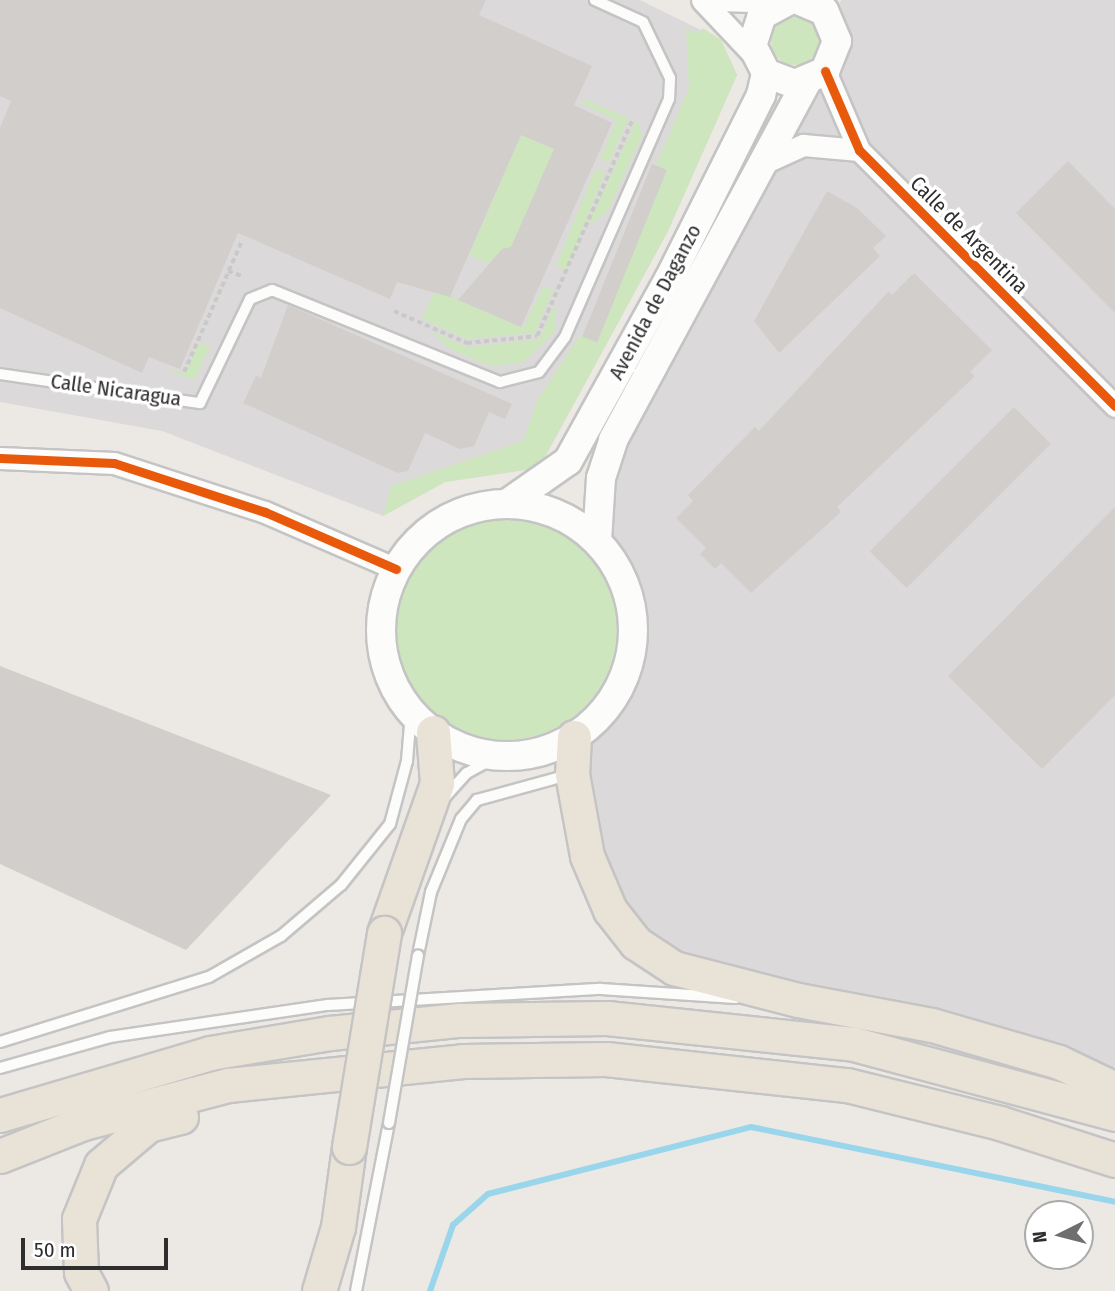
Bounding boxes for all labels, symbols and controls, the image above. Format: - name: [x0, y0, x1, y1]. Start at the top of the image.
- street label: Calle de Argentina: [905, 171, 1033, 299]
- street label: Avenida de Daganzo: [603, 220, 707, 384]
- street label: Calle Nicaragua: [49, 368, 183, 412]
- north arrow: [1024, 1200, 1094, 1270]
- scale bar: [24, 1224, 172, 1268]
- text: N: [1028, 1230, 1052, 1244]
- text: 50 m: [34, 1237, 76, 1263]

